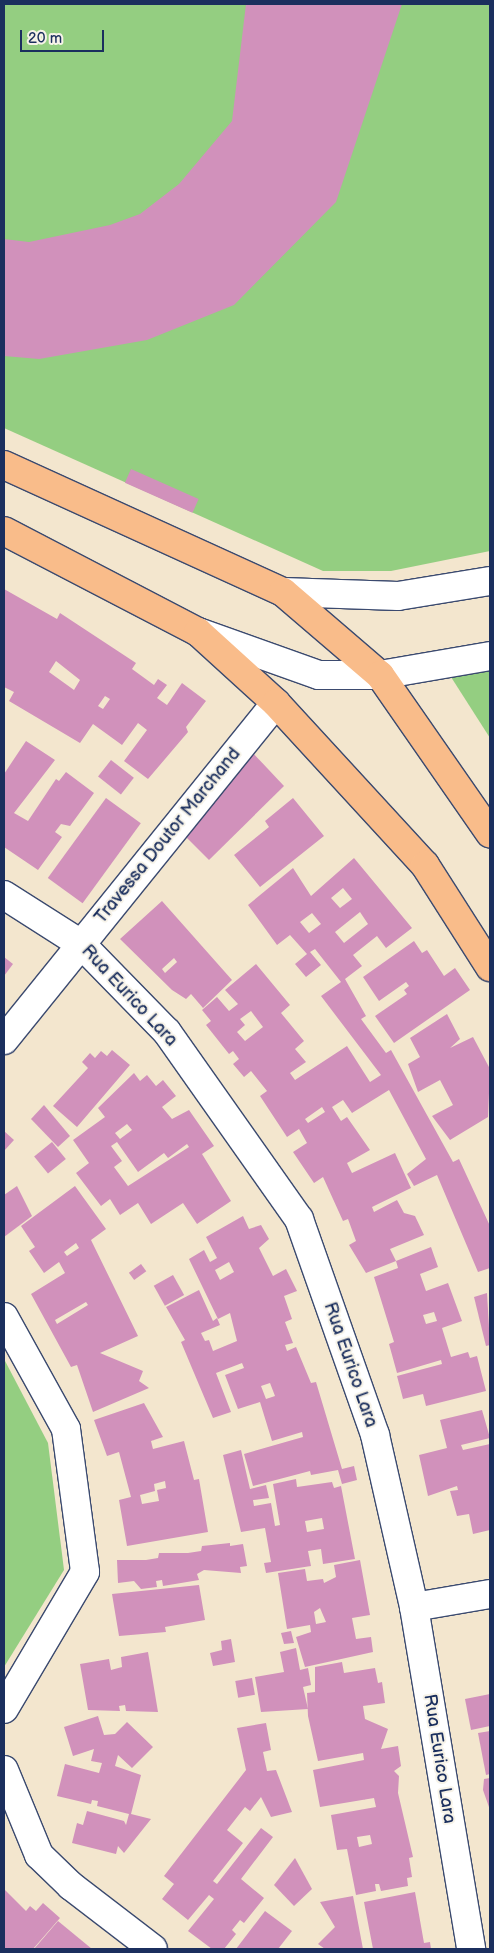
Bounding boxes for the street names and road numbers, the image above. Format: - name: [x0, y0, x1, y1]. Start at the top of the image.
- street label: Travessa Doutor Marchand: [90, 744, 246, 928]
- street label: Rua Eurico Lara: [76, 941, 182, 1051]
- street label: Rua Eurico Lara: [318, 1300, 382, 1430]
- street label: Rua Eurico Lara: [418, 1693, 460, 1825]

